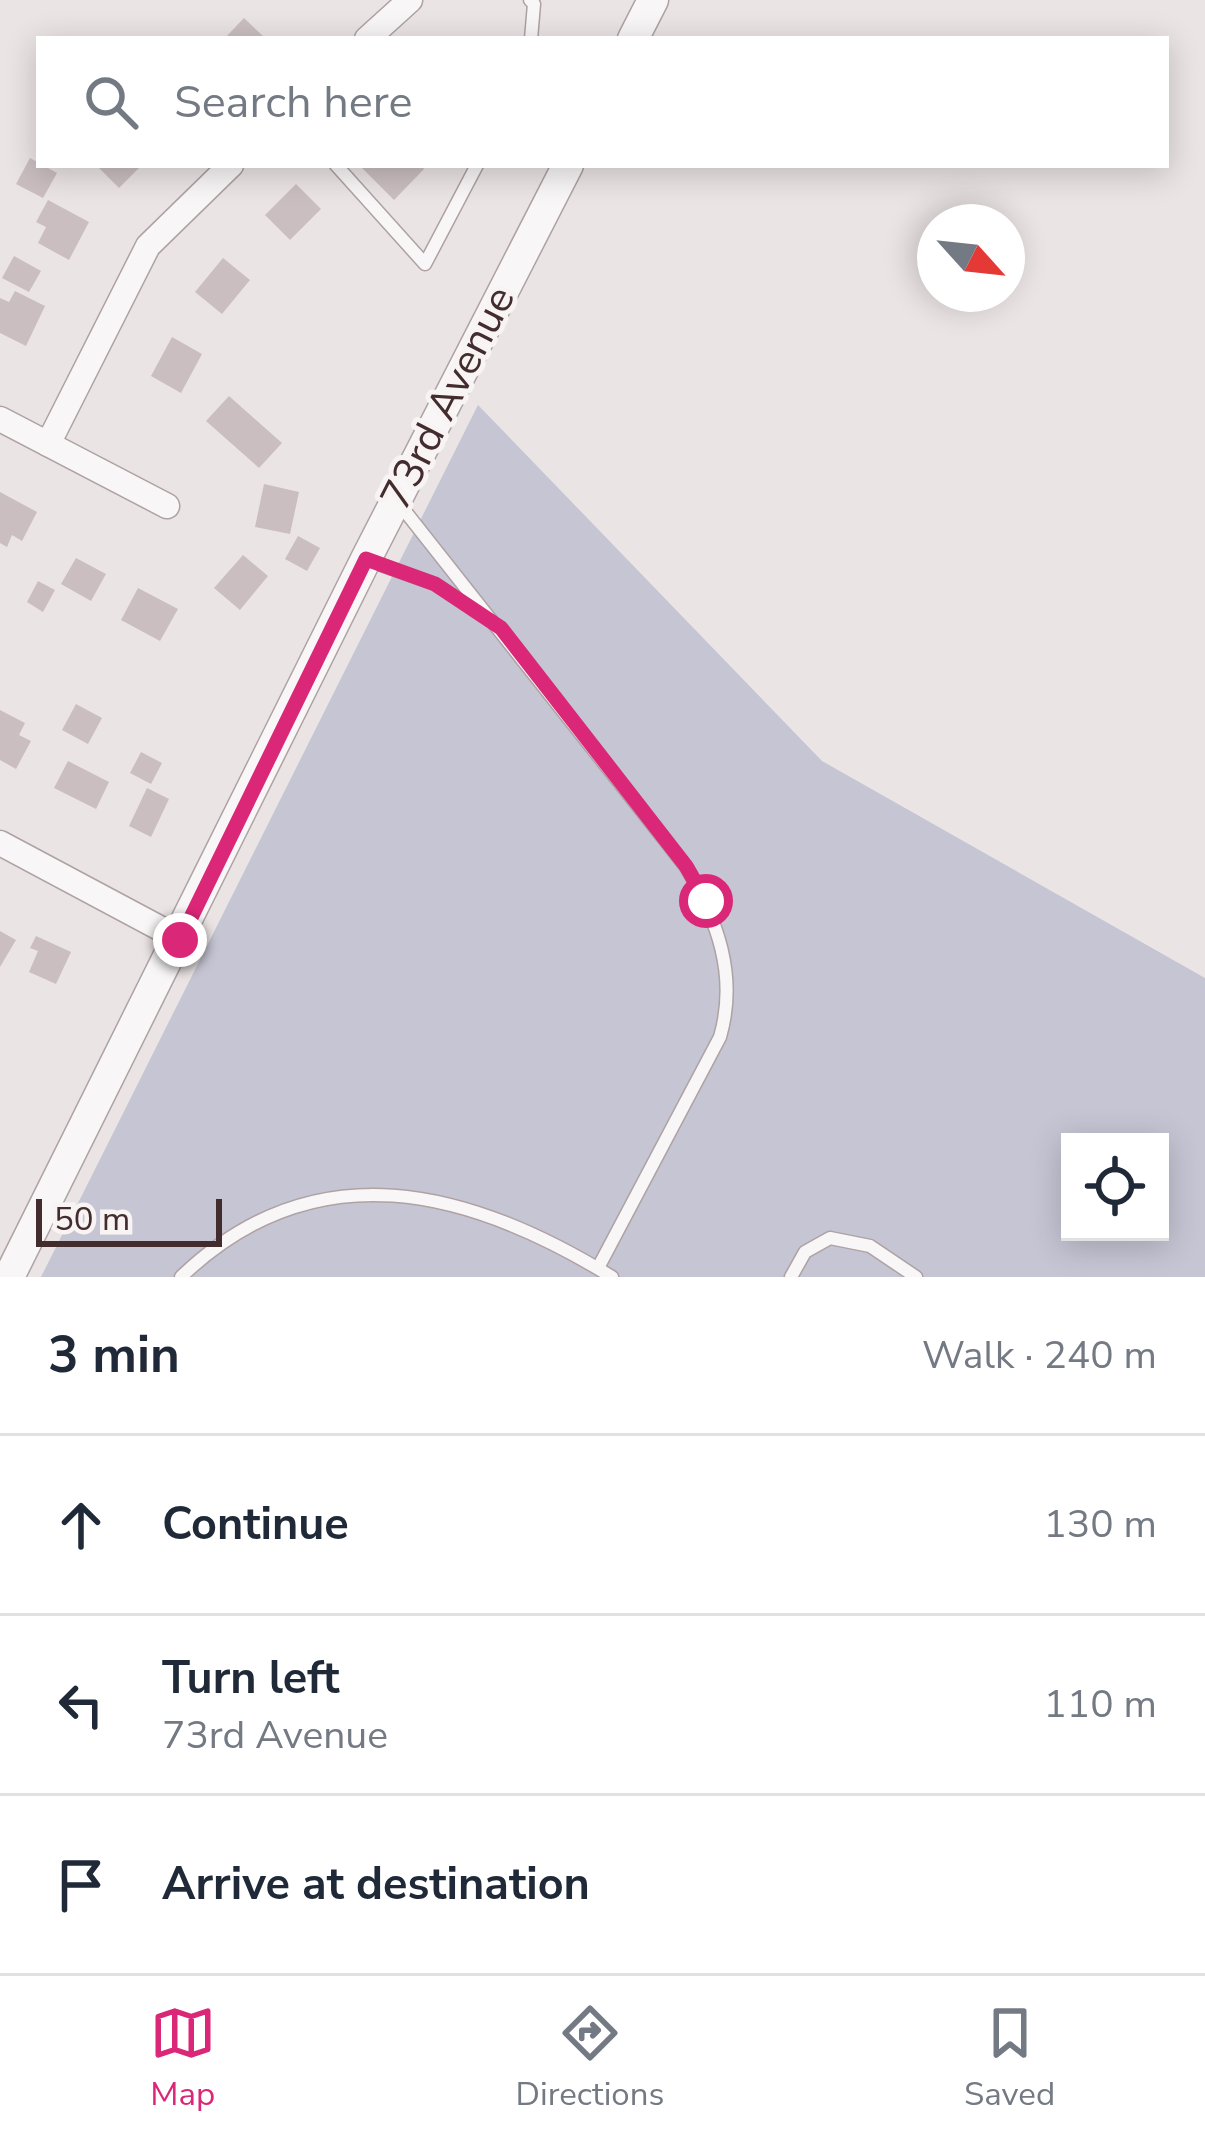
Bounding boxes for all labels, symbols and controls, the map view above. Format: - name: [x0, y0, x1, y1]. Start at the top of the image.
- search box: [36, 36, 1169, 168]
- icon: search: [78, 69, 144, 135]
- text: Search here: [174, 72, 413, 133]
- north arrow: [917, 204, 1025, 312]
- street label: 73rd Avenue: [367, 277, 529, 519]
- route start: [679, 874, 733, 928]
- route end: [153, 913, 207, 967]
- map controls: [1061, 1133, 1169, 1241]
- button: locate: [1061, 1133, 1169, 1241]
- scale bar: [36, 1193, 222, 1246]
- text: 50 m: [54, 1197, 130, 1242]
- text: 3 min: [48, 1320, 180, 1390]
- text: Walk · 240 m: [922, 1329, 1157, 1382]
- icon: ahead: [48, 1492, 114, 1558]
- text: Continue: [162, 1494, 349, 1555]
- text: 130 m: [1043, 1498, 1157, 1551]
- text: Turn left: [162, 1648, 340, 1709]
- icon: left: [48, 1672, 114, 1738]
- text: 110 m: [1043, 1678, 1157, 1731]
- text: 73rd Avenue: [162, 1709, 388, 1762]
- icon: arrive: [48, 1852, 114, 1918]
- text: Arrive at destination: [162, 1854, 590, 1915]
- tab: Map: [150, 2000, 216, 2117]
- tab: Directions: [516, 2000, 664, 2117]
- tab: Saved: [964, 2000, 1055, 2117]

